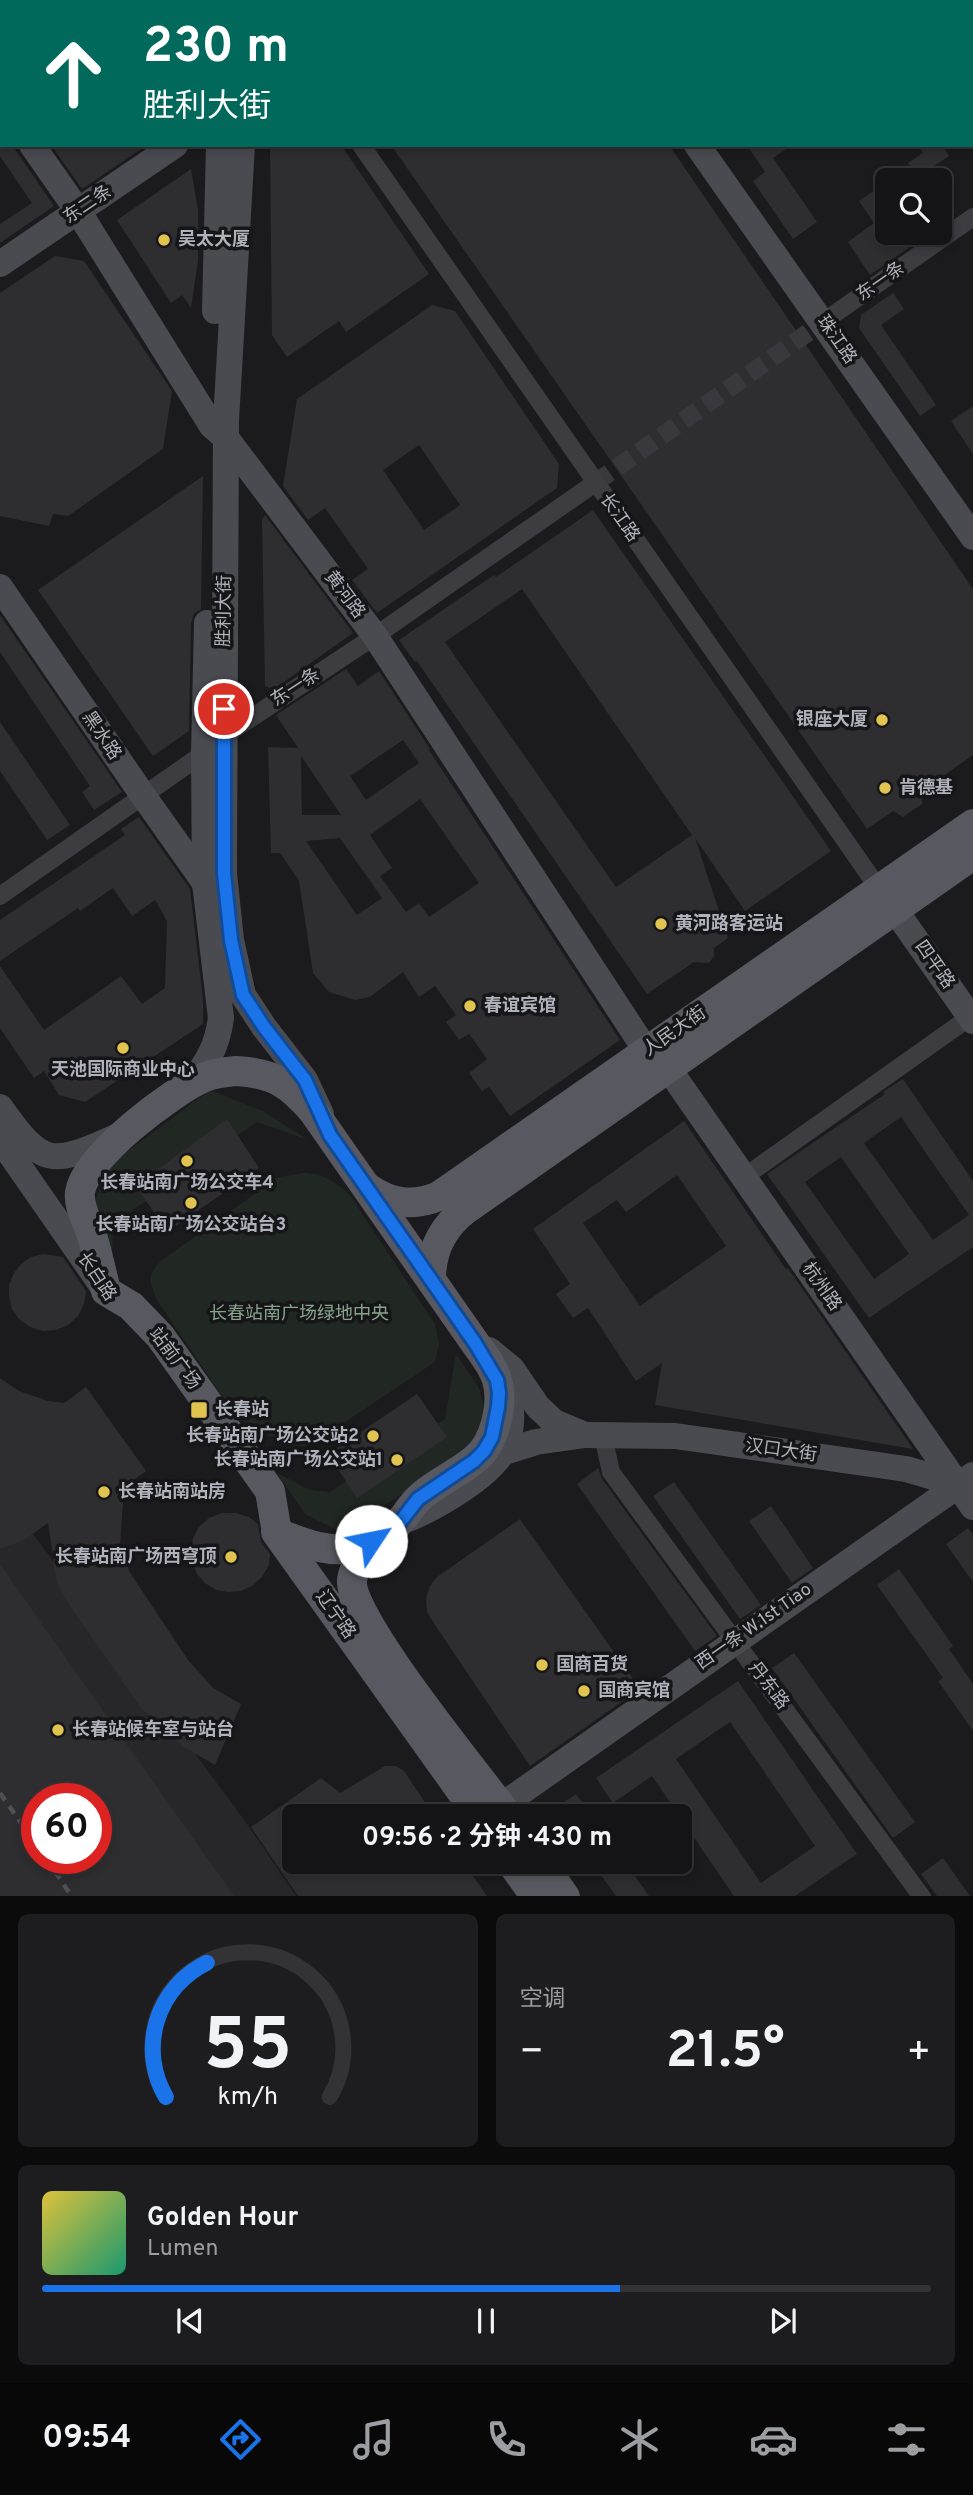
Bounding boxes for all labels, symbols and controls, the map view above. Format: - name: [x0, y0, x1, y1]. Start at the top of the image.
- text: 230 m: [143, 18, 289, 80]
- icon: ahead: [28, 28, 119, 119]
- text: 胜利大街: [143, 88, 271, 128]
- map controls: [875, 168, 952, 245]
- button: search: [875, 168, 952, 245]
- street label: 东二条: [59, 180, 117, 230]
- place label: 吴太大厦: [178, 229, 250, 252]
- marker: 吴太大厦: [156, 232, 172, 248]
- street label: 东一条: [852, 257, 910, 307]
- street label: 珠江路: [811, 311, 861, 369]
- street label: 长江路: [594, 489, 644, 547]
- street label: 黄河路: [319, 567, 369, 623]
- street label: 胜利大街: [213, 575, 237, 647]
- street label: 东一条: [267, 664, 325, 712]
- pin: [194, 679, 254, 739]
- icon: arrive: [205, 690, 243, 728]
- street label: 黑水路: [76, 707, 126, 765]
- place label: 银座大厦: [796, 709, 868, 732]
- marker: 银座大厦: [874, 712, 890, 728]
- place label: 肯德基: [899, 777, 953, 800]
- marker: 肯德基: [877, 780, 893, 796]
- place label: 黄河路客运站: [675, 913, 783, 936]
- marker: 黄河路客运站: [653, 916, 669, 932]
- street label: 四平路: [909, 936, 959, 994]
- place label: 春谊宾馆: [484, 995, 556, 1018]
- marker: 春谊宾馆: [462, 998, 478, 1014]
- street label: 人民大街: [639, 1002, 711, 1062]
- marker: 天池国际商业中心: [115, 1040, 131, 1056]
- place label: 天池国际商业中心: [51, 1059, 195, 1082]
- marker: 长春站南广场公交车4: [179, 1153, 195, 1169]
- place label: 长春站南广场公交车4: [100, 1172, 274, 1195]
- marker: 长春站南广场公交站台3: [183, 1195, 199, 1211]
- place label: 长春站南广场公交站台3: [96, 1214, 286, 1237]
- street label: 长白路: [71, 1248, 121, 1306]
- street label: 杭州路: [796, 1258, 846, 1316]
- park label: 长春站南广场绿地中央: [209, 1303, 389, 1326]
- street label: 站前广场: [143, 1323, 205, 1395]
- place label: 长春站: [215, 1399, 269, 1422]
- marker: 长春站: [189, 1400, 209, 1420]
- place label: 长春站南广场公交站2: [186, 1425, 359, 1448]
- marker: 长春站南广场公交站2: [365, 1428, 381, 1444]
- street label: 汉口大街: [744, 1435, 818, 1467]
- place label: 长春站南广场公交站1: [214, 1449, 383, 1472]
- marker: 长春站南广场公交站1: [389, 1452, 405, 1468]
- place label: 长春站南站房: [118, 1481, 226, 1504]
- marker: 长春站南站房: [96, 1484, 112, 1500]
- position arrow: [334, 1504, 408, 1578]
- place label: 长春站南广场西穹顶: [55, 1546, 217, 1569]
- marker: 长春站南广场西穹顶: [223, 1549, 239, 1565]
- street label: 西一条 W.1st Tiao: [691, 1578, 817, 1676]
- street label: 辽宁路: [310, 1586, 360, 1644]
- place label: 国商百货: [556, 1654, 628, 1677]
- marker: 国商百货: [534, 1657, 550, 1673]
- street label: 丹东路: [743, 1658, 793, 1714]
- place label: 国商宾馆: [598, 1680, 670, 1703]
- marker: 国商宾馆: [576, 1683, 592, 1699]
- place label: 长春站候车室与站台: [72, 1719, 234, 1742]
- marker: 长春站候车室与站台: [50, 1722, 66, 1738]
- speed limit sign: 60: [21, 1783, 112, 1874]
- text: 09:56 · 2 分钟 · 430 m: [362, 1822, 612, 1855]
- text: 空调: [520, 1986, 566, 2015]
- text: 55: [203, 2003, 292, 2095]
- text: 21.5°: [666, 2020, 785, 2086]
- text: −: [520, 2029, 544, 2078]
- text: +: [906, 2029, 931, 2078]
- text: km/h: [217, 2081, 278, 2113]
- text: Golden Hour: [147, 2202, 298, 2235]
- text: Lumen: [147, 2235, 218, 2264]
- icon: previous: [171, 2302, 209, 2340]
- icon: pause: [467, 2302, 505, 2340]
- icon: next: [764, 2302, 802, 2340]
- icon: directions: [216, 2415, 265, 2464]
- icon: music: [349, 2415, 398, 2464]
- icon: phone: [482, 2415, 531, 2464]
- icon: climate: [615, 2415, 664, 2464]
- icon: car: [749, 2415, 798, 2464]
- icon: filters: [882, 2415, 931, 2464]
- text: 09:54: [42, 2419, 131, 2459]

